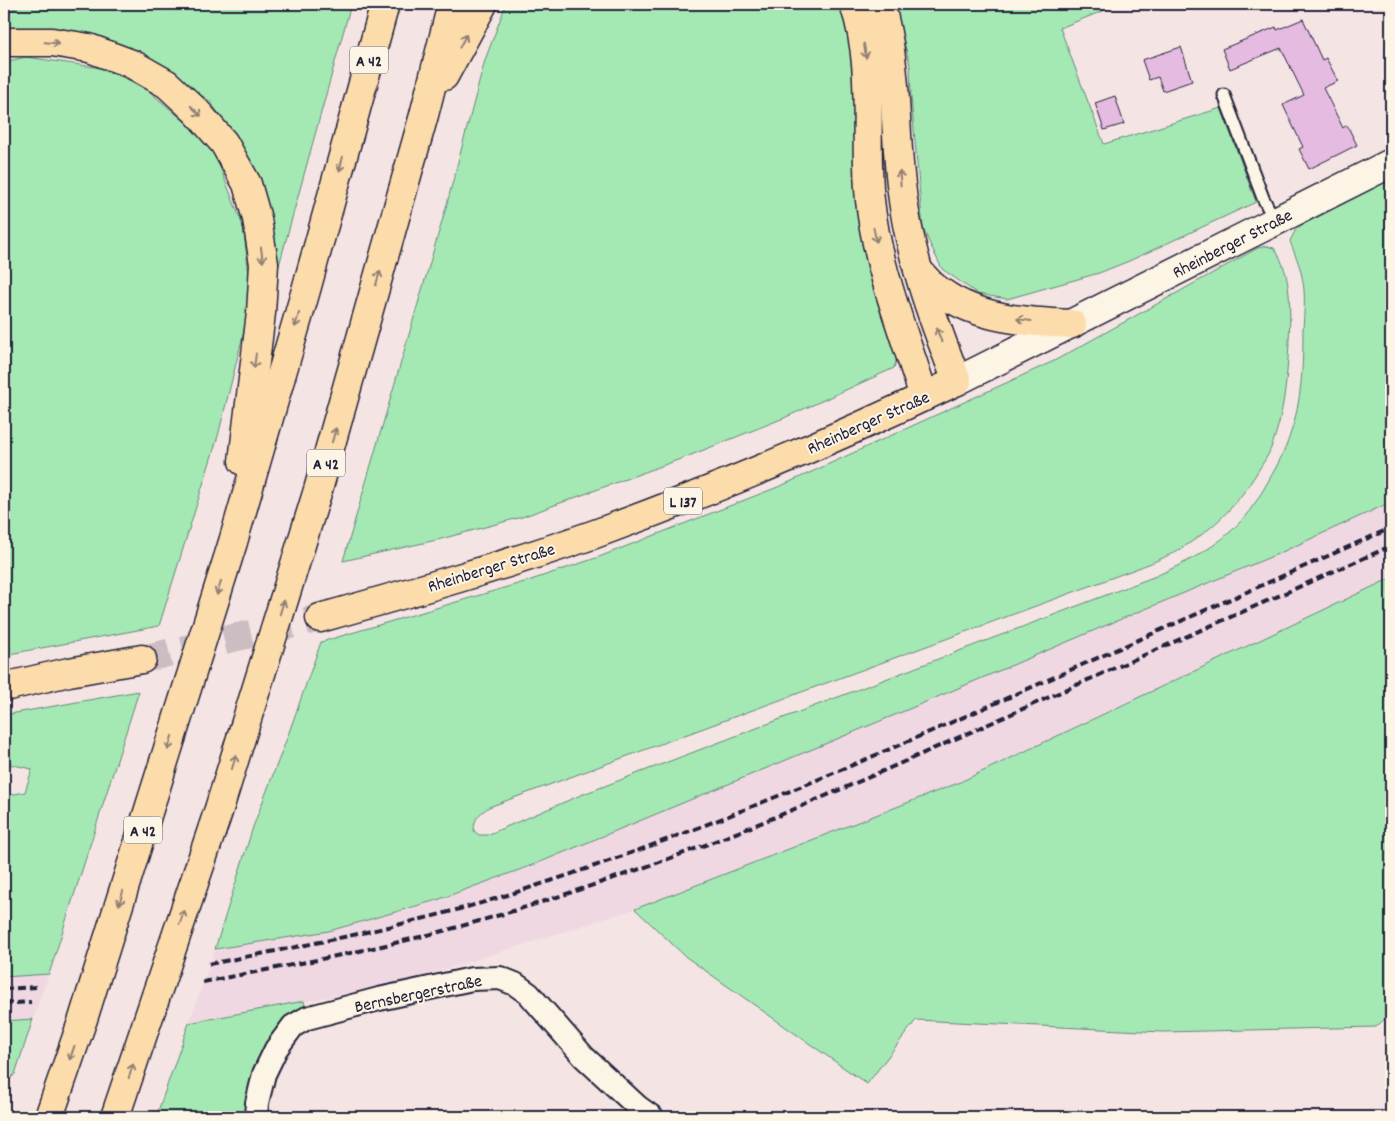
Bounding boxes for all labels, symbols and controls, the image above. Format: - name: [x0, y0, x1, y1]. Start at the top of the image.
- one-way arrow: [459, 34, 468, 49]
- one-way arrow: [44, 38, 60, 48]
- one-way arrow: [860, 43, 870, 59]
- road number: A 42: [350, 46, 388, 74]
- one-way arrow: [189, 105, 202, 117]
- one-way arrow: [335, 155, 345, 171]
- one-way arrow: [896, 170, 905, 186]
- street label: Rheinberger Straße: [1169, 204, 1298, 286]
- one-way arrow: [871, 227, 881, 243]
- one-way arrow: [258, 246, 268, 262]
- one-way arrow: [373, 271, 383, 287]
- one-way arrow: [292, 312, 302, 328]
- one-way arrow: [1016, 315, 1032, 325]
- one-way arrow: [934, 328, 943, 344]
- one-way arrow: [250, 353, 260, 369]
- street label: Rheinberger Straße: [804, 386, 934, 462]
- one-way arrow: [329, 427, 339, 443]
- road number: A 42: [307, 449, 345, 476]
- road number: L 137: [664, 488, 702, 514]
- street label: Rheinberger Straße: [425, 538, 558, 601]
- one-way arrow: [213, 580, 223, 596]
- one-way arrow: [277, 599, 287, 615]
- one-way arrow: [165, 735, 175, 751]
- one-way arrow: [229, 755, 239, 771]
- road number: A 42: [124, 816, 162, 844]
- one-way arrow: [116, 890, 126, 906]
- one-way arrow: [178, 910, 187, 925]
- street label: Bernsbergerstraße: [352, 970, 485, 1021]
- one-way arrow: [67, 1045, 76, 1060]
- one-way arrow: [127, 1064, 136, 1079]

